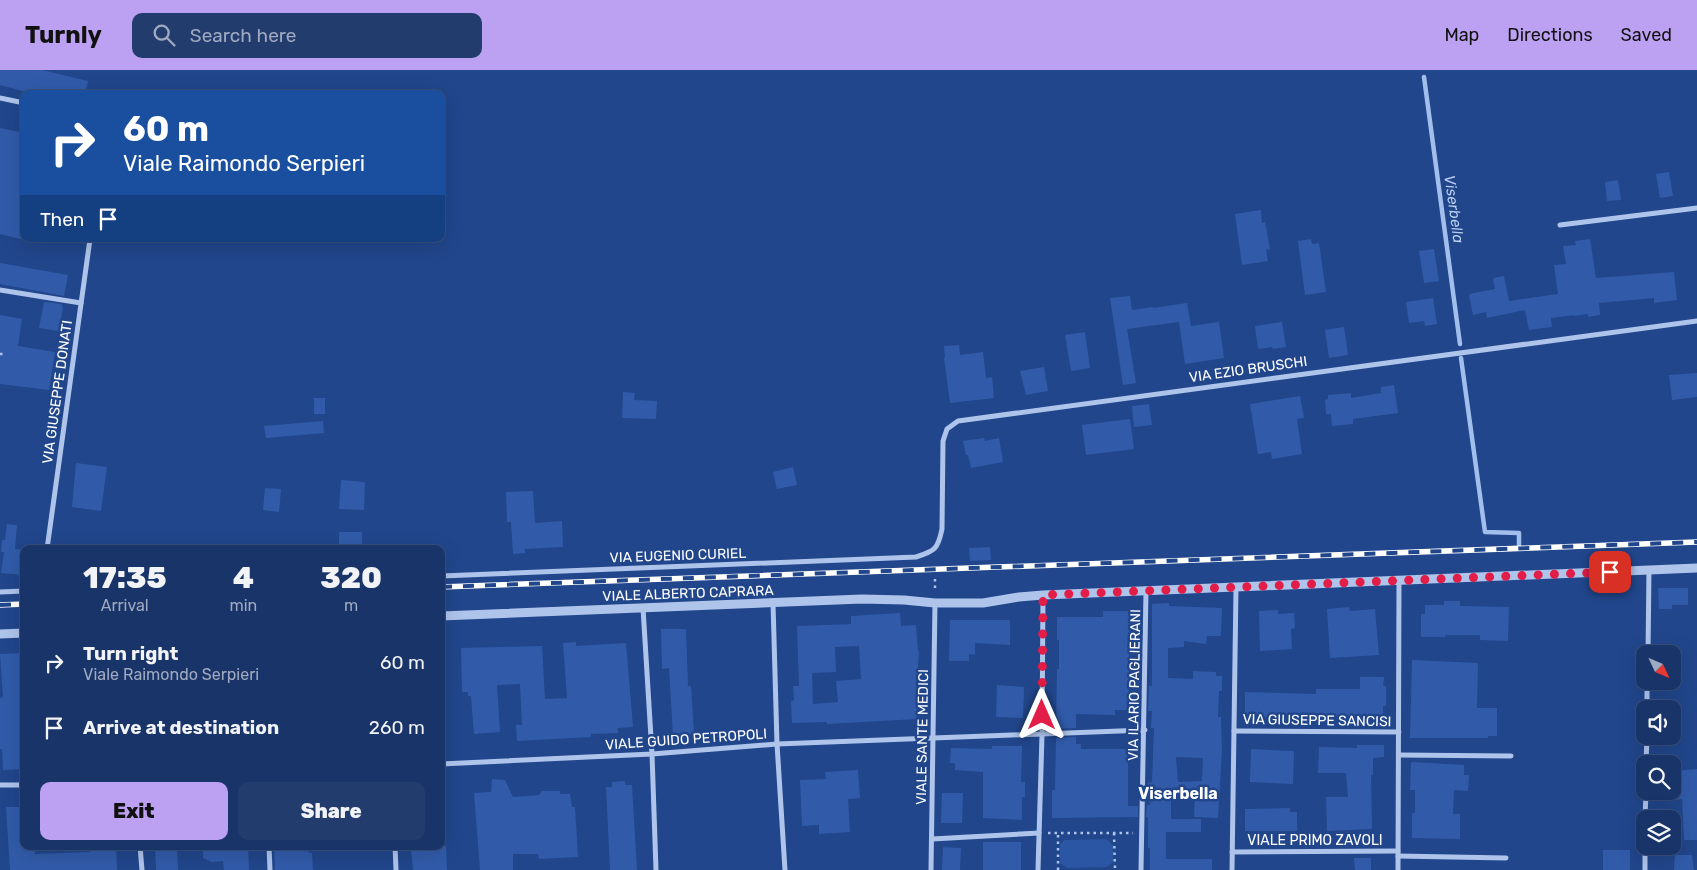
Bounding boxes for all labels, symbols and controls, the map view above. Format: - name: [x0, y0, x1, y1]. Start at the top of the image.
- search box: [132, 13, 482, 58]
- text: Turnly: [25, 21, 102, 49]
- icon: search: [150, 21, 178, 49]
- text: Search here: [190, 24, 296, 47]
- text: Map: [1444, 24, 1479, 46]
- text: Directions: [1507, 24, 1593, 46]
- text: Saved: [1621, 24, 1672, 46]
- text: 60 m: [123, 108, 209, 150]
- icon: right: [40, 110, 105, 175]
- text: Viale Raimondo Serpieri: [123, 150, 365, 177]
- water label: Viserbella: [1440, 174, 1468, 244]
- icon: arrive: [94, 205, 122, 233]
- text: Then: [40, 208, 84, 231]
- street label: VIA GIUSEPPE DONATI: [39, 319, 76, 465]
- street label: VIA EZIO BRUSCHI: [1188, 353, 1308, 386]
- street label: VIA EUGENIO CURIEL: [609, 545, 747, 566]
- pin: [1589, 551, 1631, 593]
- icon: arrive: [1596, 558, 1624, 586]
- text: 17:35: [83, 560, 167, 596]
- text: 4: [233, 560, 254, 596]
- text: 320: [320, 560, 382, 596]
- street label: VIALE ALBERTO CAPRARA: [602, 582, 775, 605]
- text: Arrival: [101, 596, 149, 615]
- text: min: [229, 596, 257, 615]
- text: m: [344, 596, 358, 615]
- street label: VIA ILARIO PAGLIERANI: [1125, 609, 1144, 761]
- text: Turn right: [83, 642, 178, 665]
- north arrow: [1636, 645, 1681, 690]
- map controls: [1636, 645, 1681, 855]
- icon: right: [40, 649, 68, 677]
- text: 60 m: [380, 651, 425, 674]
- text: Viale Raimondo Serpieri: [83, 665, 259, 684]
- street label: VIALE SANTE MEDICI: [913, 669, 932, 805]
- position arrow: [1015, 688, 1067, 740]
- button: sound: [1636, 700, 1681, 745]
- street label: VIA GIUSEPPE SANCISI: [1242, 711, 1392, 730]
- icon: arrive: [40, 714, 68, 742]
- text: Arrive at destination: [83, 716, 279, 739]
- text: 260 m: [369, 716, 425, 739]
- street label: VIALE GUIDO PETROPOLI: [604, 725, 768, 754]
- button: search: [1636, 755, 1681, 800]
- button: Exit: [40, 782, 228, 840]
- button: Share: [238, 782, 425, 840]
- district label: Viserbella: [1138, 784, 1218, 803]
- button: layers: [1636, 810, 1681, 855]
- street label: VIALE PRIMO ZAVOLI: [1247, 832, 1383, 849]

